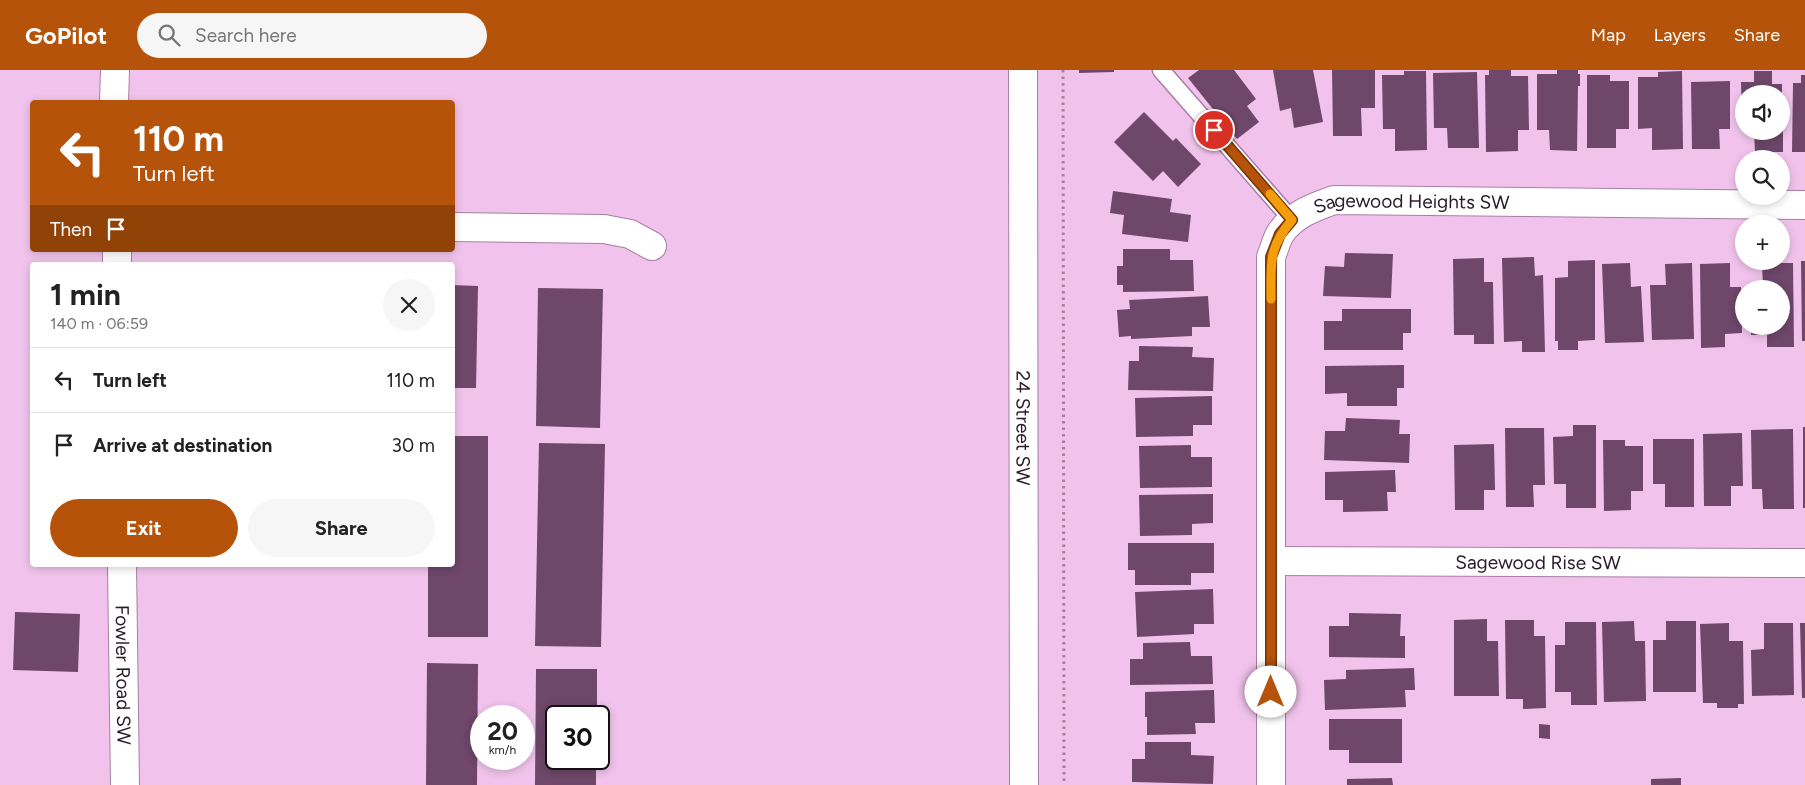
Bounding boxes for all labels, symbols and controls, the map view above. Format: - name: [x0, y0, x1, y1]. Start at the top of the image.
- search box: [137, 13, 487, 58]
- text: GoPilot: [25, 21, 107, 50]
- icon: search: [155, 21, 183, 49]
- text: Search here: [195, 24, 297, 47]
- text: Map: [1591, 24, 1626, 46]
- text: Layers: [1654, 24, 1706, 46]
- text: Share: [1734, 24, 1780, 46]
- map controls: [1735, 85, 1790, 335]
- button: sound: [1735, 85, 1790, 140]
- pin: [1193, 109, 1235, 151]
- icon: arrive: [1200, 116, 1228, 144]
- text: 110 m: [133, 118, 224, 160]
- icon: left: [50, 120, 115, 185]
- button: search: [1735, 150, 1790, 205]
- text: Turn left: [133, 160, 215, 187]
- street label: Sagewood Heights SW: [1310, 189, 1510, 218]
- icon: arrive: [102, 215, 130, 243]
- button: +: [1735, 215, 1790, 270]
- text: Then: [50, 218, 92, 241]
- text: 1 min: [50, 276, 121, 313]
- button: close: [383, 279, 435, 331]
- button: −: [1735, 280, 1790, 335]
- text: 140 m · 06:59: [50, 314, 148, 333]
- icon: left: [50, 366, 78, 394]
- text: Turn left: [93, 369, 167, 392]
- text: 110 m: [386, 369, 435, 392]
- street label: 24 Street SW: [1012, 370, 1035, 486]
- icon: arrive: [50, 431, 78, 459]
- text: Arrive at destination: [93, 434, 272, 457]
- text: 30 m: [392, 434, 435, 457]
- button: Exit: [50, 499, 238, 557]
- button: Share: [248, 499, 435, 557]
- street label: Sagewood Rise SW: [1455, 550, 1622, 574]
- street label: Fowler Road SW: [111, 605, 136, 746]
- position arrow: [1244, 665, 1296, 717]
- speed limit sign: 30: [545, 705, 610, 770]
- text: 20: [487, 716, 518, 746]
- text: km/h: [489, 743, 516, 757]

